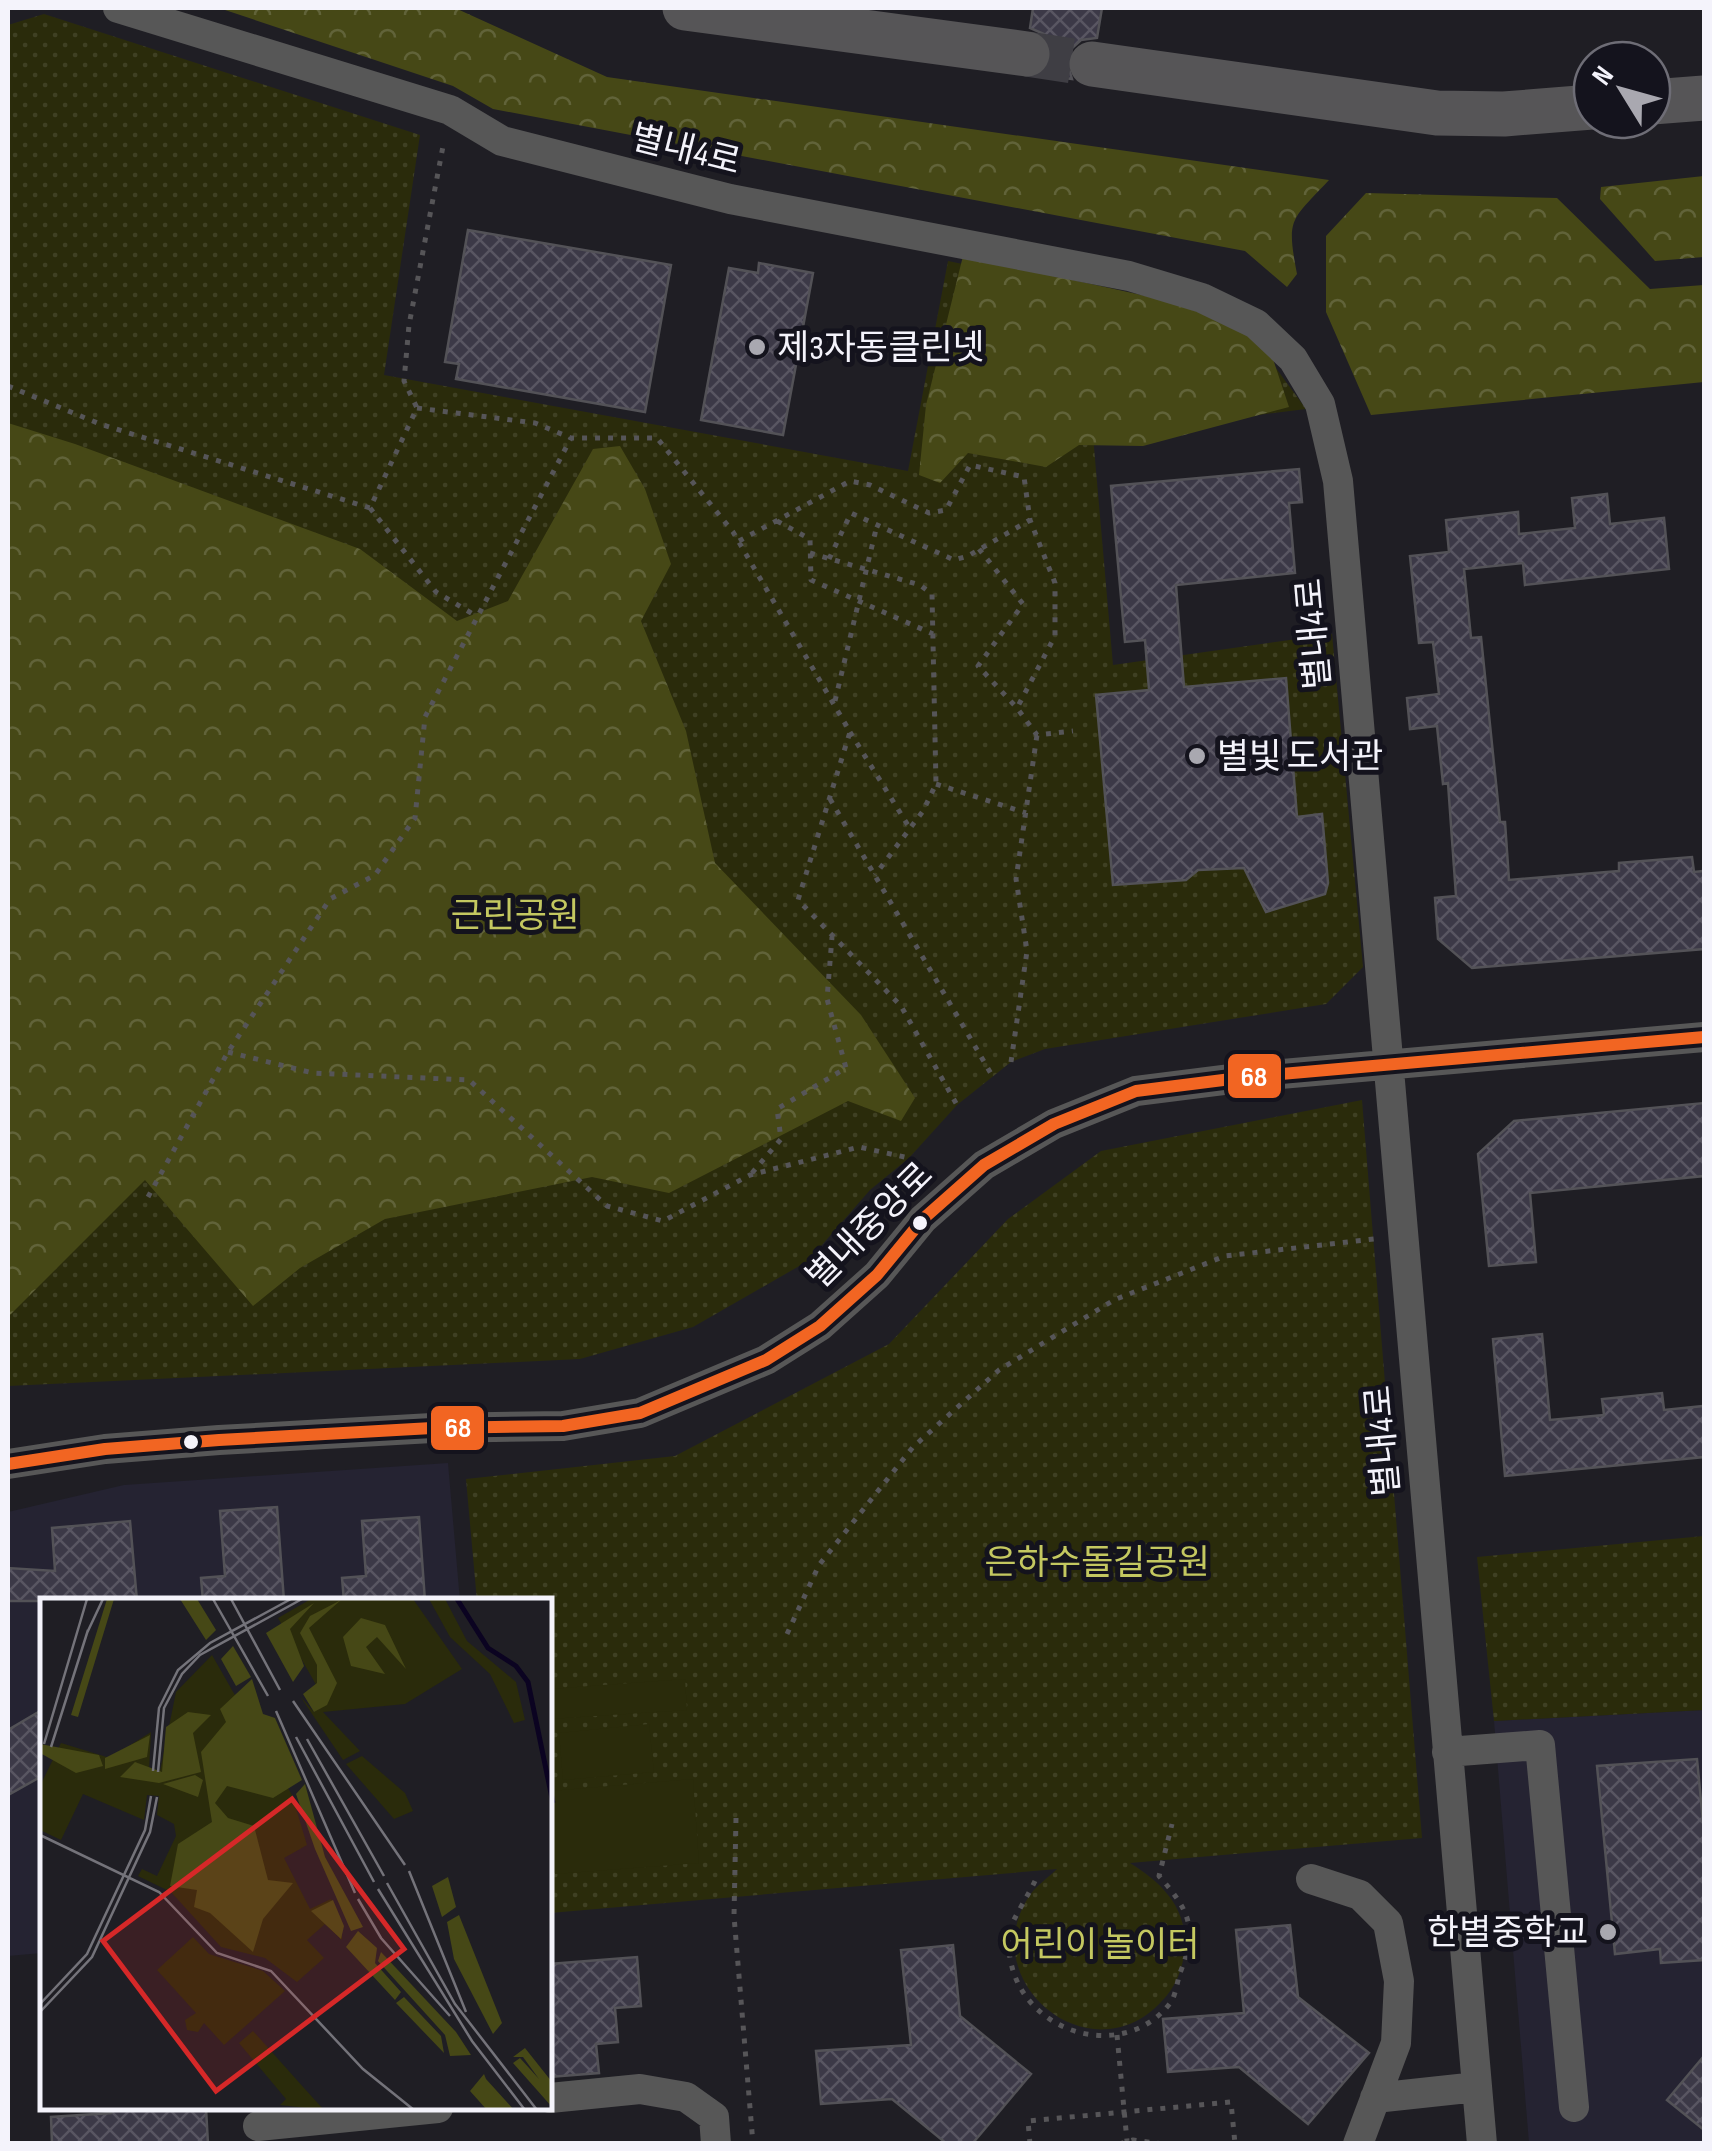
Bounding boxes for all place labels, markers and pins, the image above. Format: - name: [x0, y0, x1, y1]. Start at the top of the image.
- place label: 제3자동클린넷: [777, 327, 985, 370]
- marker: 제3자동클린넷: [746, 336, 768, 358]
- place label: 별빛 도서관: [1217, 736, 1384, 779]
- marker: 별빛 도서관: [1186, 745, 1208, 767]
- unlabelled marker: [910, 1213, 930, 1233]
- unlabelled marker: [181, 1432, 201, 1452]
- place label: 한별중학교: [1427, 1912, 1588, 1955]
- marker: 한별중학교: [1597, 1921, 1619, 1943]

